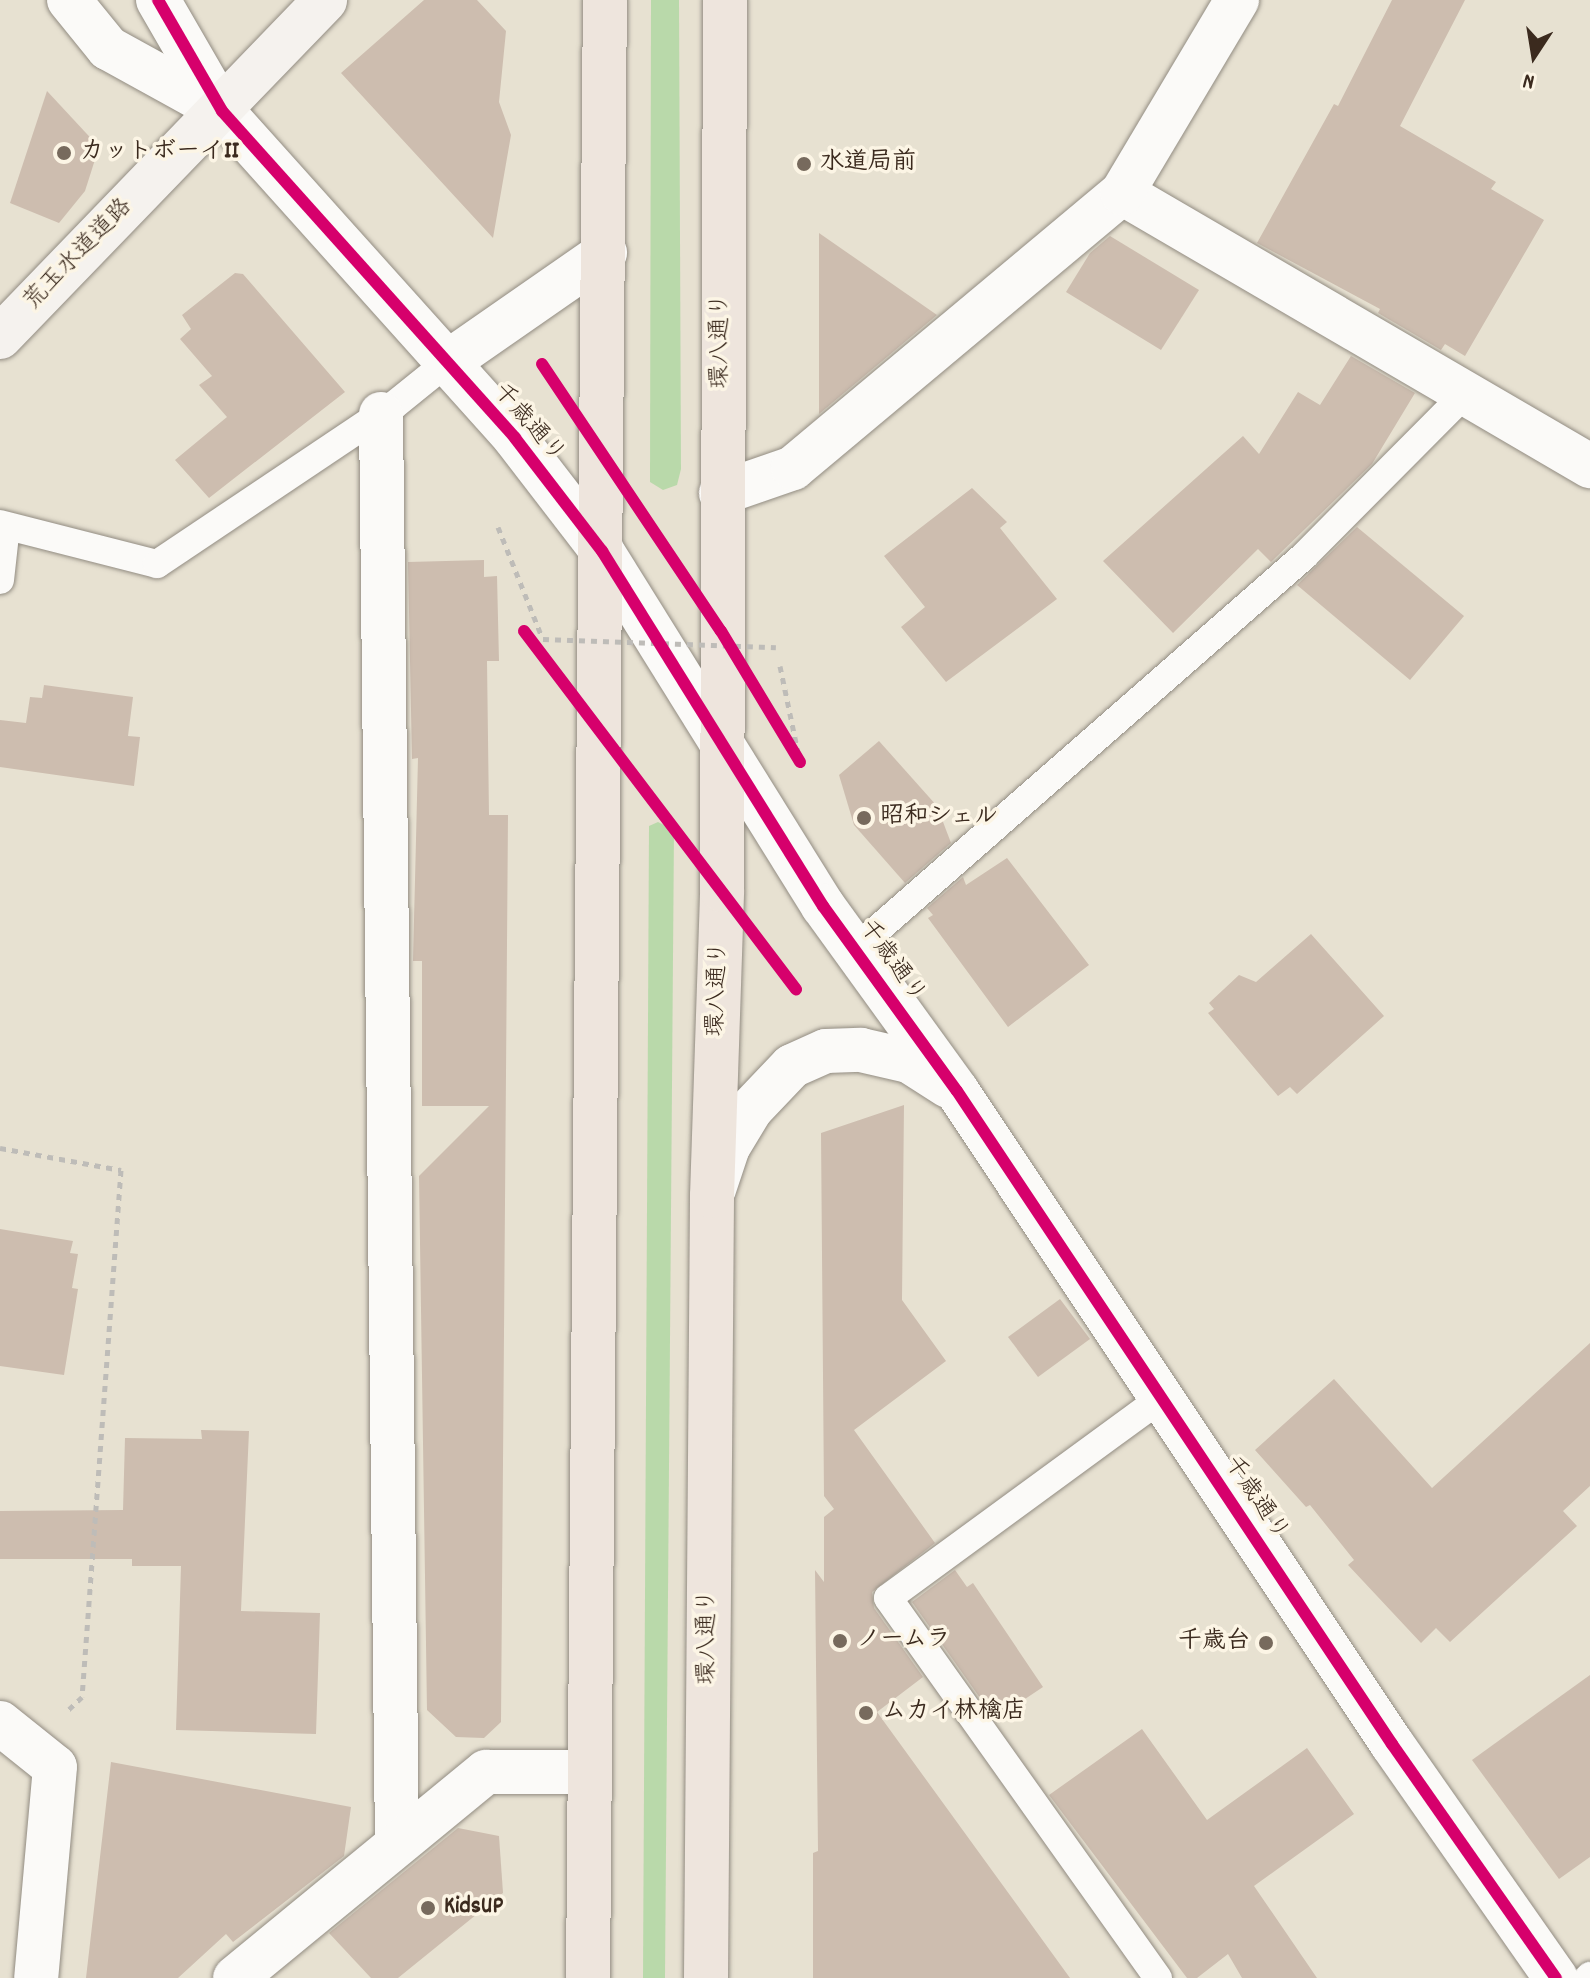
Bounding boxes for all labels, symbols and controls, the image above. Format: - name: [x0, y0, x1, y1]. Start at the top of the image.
- north arrow: [1494, 16, 1574, 96]
- text: N: [1520, 64, 1537, 96]
- place label: カットボーイII: [80, 139, 239, 167]
- marker: カットボーイII: [55, 144, 73, 162]
- place label: 水道局前: [820, 150, 916, 178]
- marker: 水道局前: [795, 155, 813, 173]
- street label: 荒玉水道道路: [19, 193, 139, 317]
- street label: 環八通り: [708, 293, 736, 389]
- street label: 千歳通り: [486, 378, 570, 470]
- place label: 昭和シェル: [880, 804, 1000, 832]
- marker: 昭和シェル: [855, 809, 873, 827]
- street label: 千歳通り: [851, 915, 931, 1009]
- street label: 環八通り: [703, 941, 735, 1037]
- street label: 千歳通り: [1216, 1451, 1294, 1547]
- street label: 環八通り: [695, 1589, 723, 1685]
- place label: ノームラ: [856, 1627, 952, 1655]
- place label: 千歳台: [1178, 1629, 1250, 1657]
- marker: ノームラ: [831, 1632, 849, 1650]
- marker: 千歳台: [1257, 1634, 1275, 1652]
- place label: ムカイ林檎店: [882, 1699, 1026, 1727]
- marker: ムカイ林檎店: [857, 1704, 875, 1722]
- place label: KidsUP: [444, 1894, 503, 1922]
- marker: KidsUP: [419, 1899, 437, 1917]

